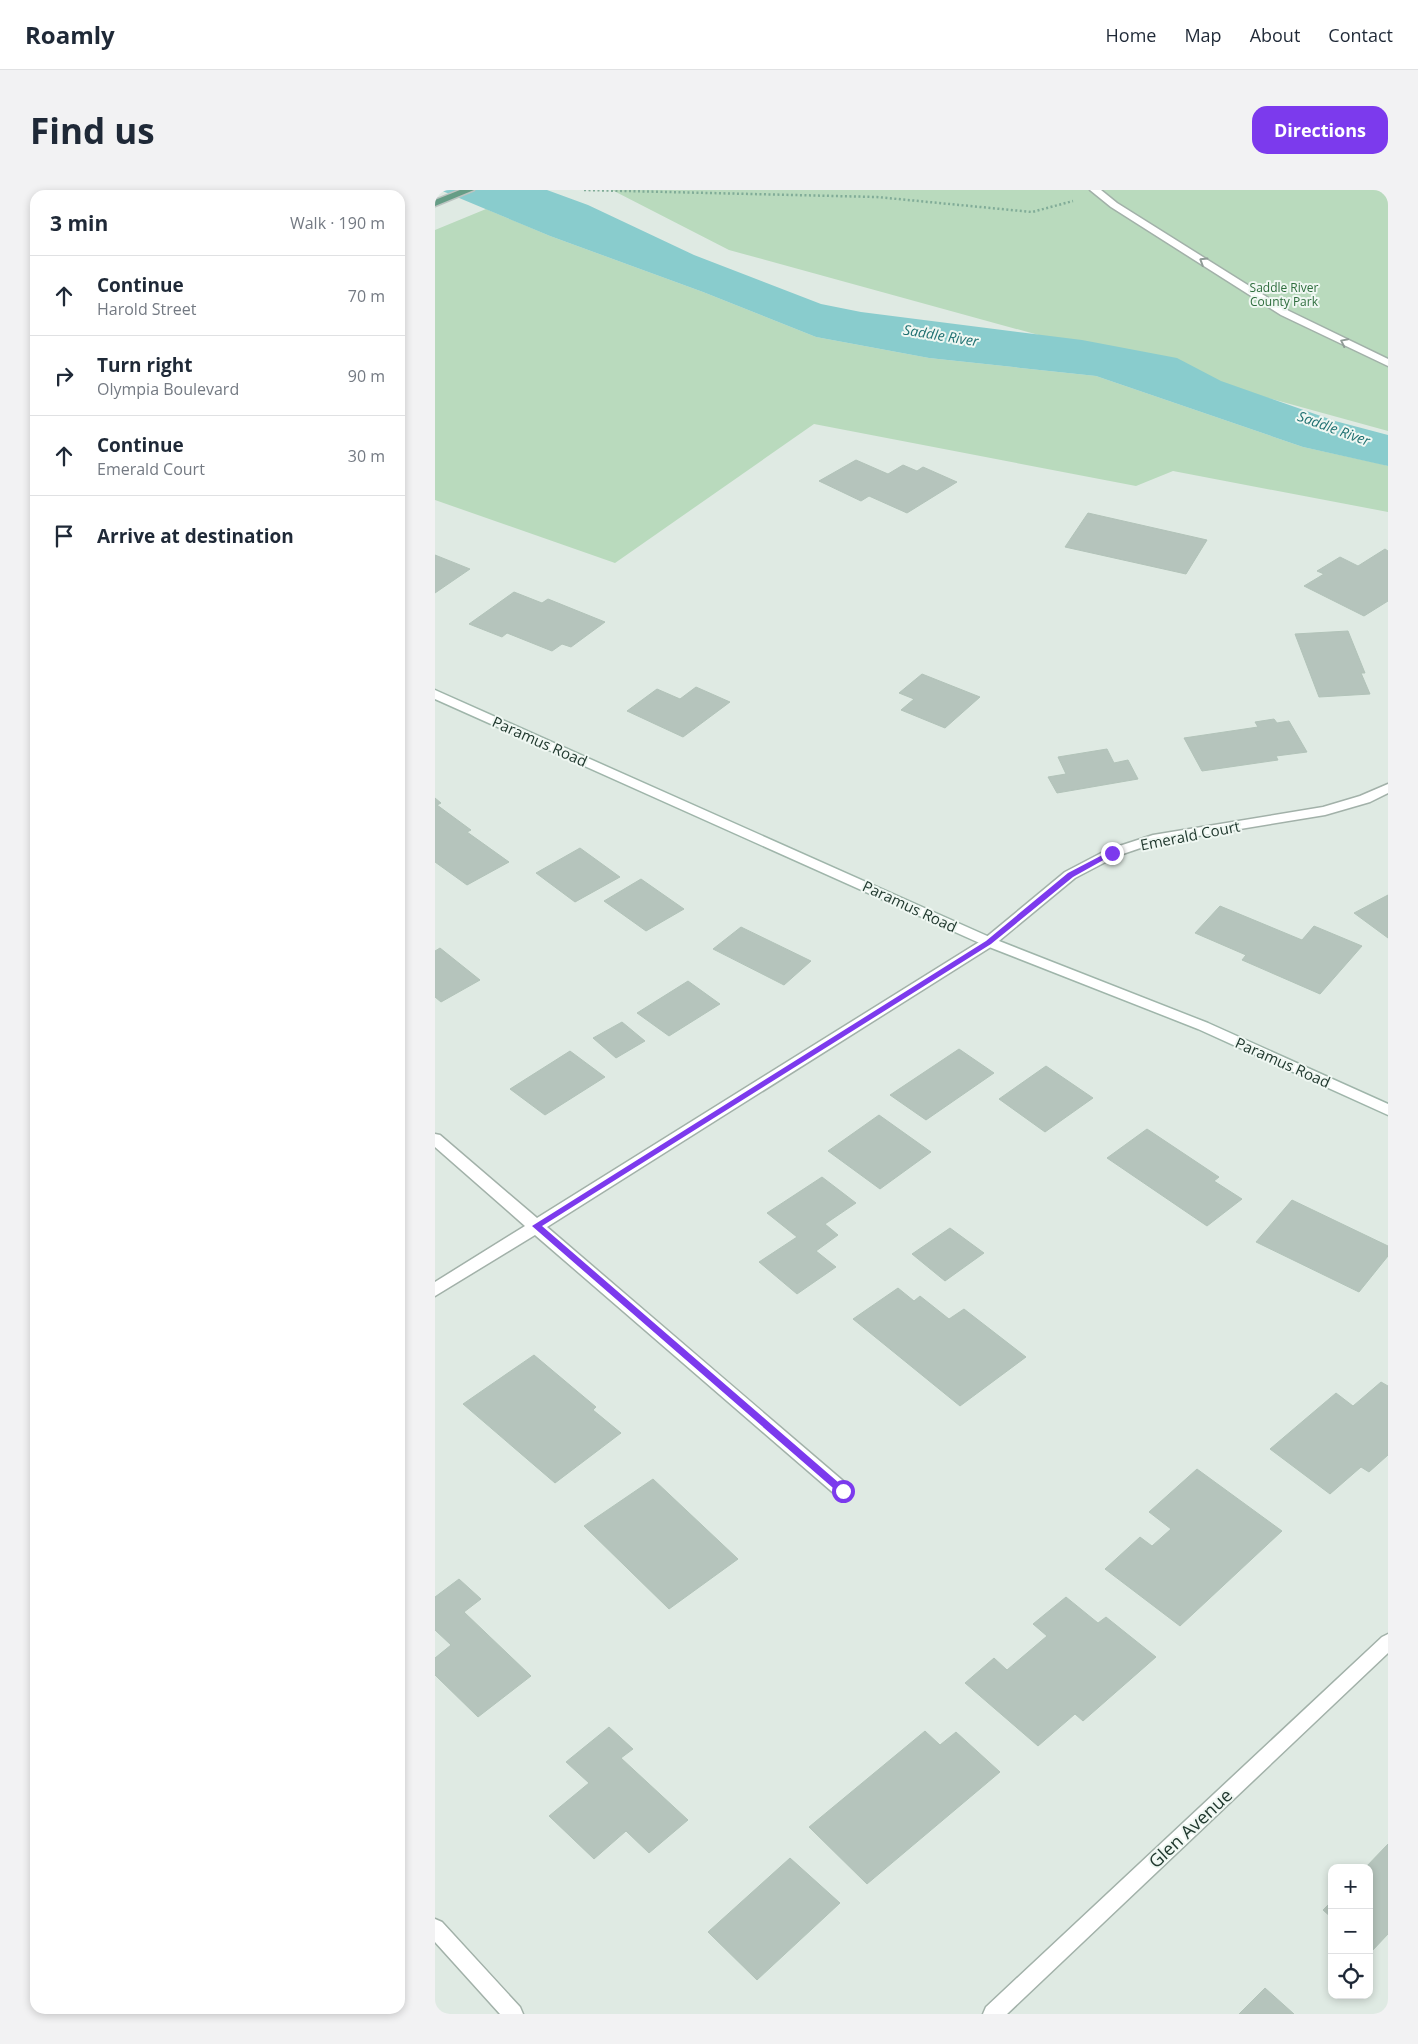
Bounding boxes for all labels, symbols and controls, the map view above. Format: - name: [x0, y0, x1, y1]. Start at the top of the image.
- text: Roamly: [25, 18, 115, 51]
- text: Home: [1106, 23, 1156, 47]
- text: Map: [1184, 23, 1222, 47]
- text: About: [1250, 23, 1300, 47]
- text: Contact: [1328, 23, 1393, 47]
- button: Directions: [1252, 106, 1388, 154]
- text: Find us: [30, 107, 155, 154]
- text: 3 min: [50, 209, 108, 237]
- text: Walk · 190 m: [290, 212, 385, 234]
- one-way arrow: [1200, 258, 1209, 267]
- text: Continue: [97, 272, 184, 298]
- park label: Saddle River County Park: [1250, 279, 1319, 310]
- icon: ahead: [50, 282, 78, 310]
- text: 70 m: [348, 285, 385, 307]
- text: Harold Street: [97, 298, 197, 320]
- water label: Saddle River: [902, 320, 980, 350]
- one-way arrow: [1340, 338, 1349, 348]
- text: Turn right: [97, 352, 192, 378]
- icon: right: [50, 362, 78, 390]
- text: 90 m: [348, 365, 385, 387]
- text: Olympia Boulevard: [97, 378, 239, 400]
- water label: Saddle River: [1295, 406, 1373, 450]
- text: Continue: [97, 432, 184, 458]
- icon: ahead: [50, 442, 78, 470]
- text: 30 m: [348, 445, 385, 467]
- text: Emerald Court: [97, 458, 205, 480]
- icon: arrive: [50, 522, 78, 550]
- text: Arrive at destination: [97, 523, 294, 549]
- street label: Paramus Road: [489, 711, 591, 771]
- street label: Emerald Court: [1138, 816, 1242, 854]
- route end: [1101, 842, 1124, 865]
- street label: Paramus Road: [860, 875, 960, 937]
- street label: Paramus Road: [1232, 1032, 1334, 1092]
- route start: [832, 1480, 855, 1503]
- street label: Glen Avenue: [1143, 1783, 1237, 1873]
- map controls: [1328, 1864, 1373, 1999]
- button: +: [1328, 1864, 1373, 1909]
- button: −: [1328, 1909, 1373, 1954]
- button: locate: [1328, 1954, 1373, 1999]

